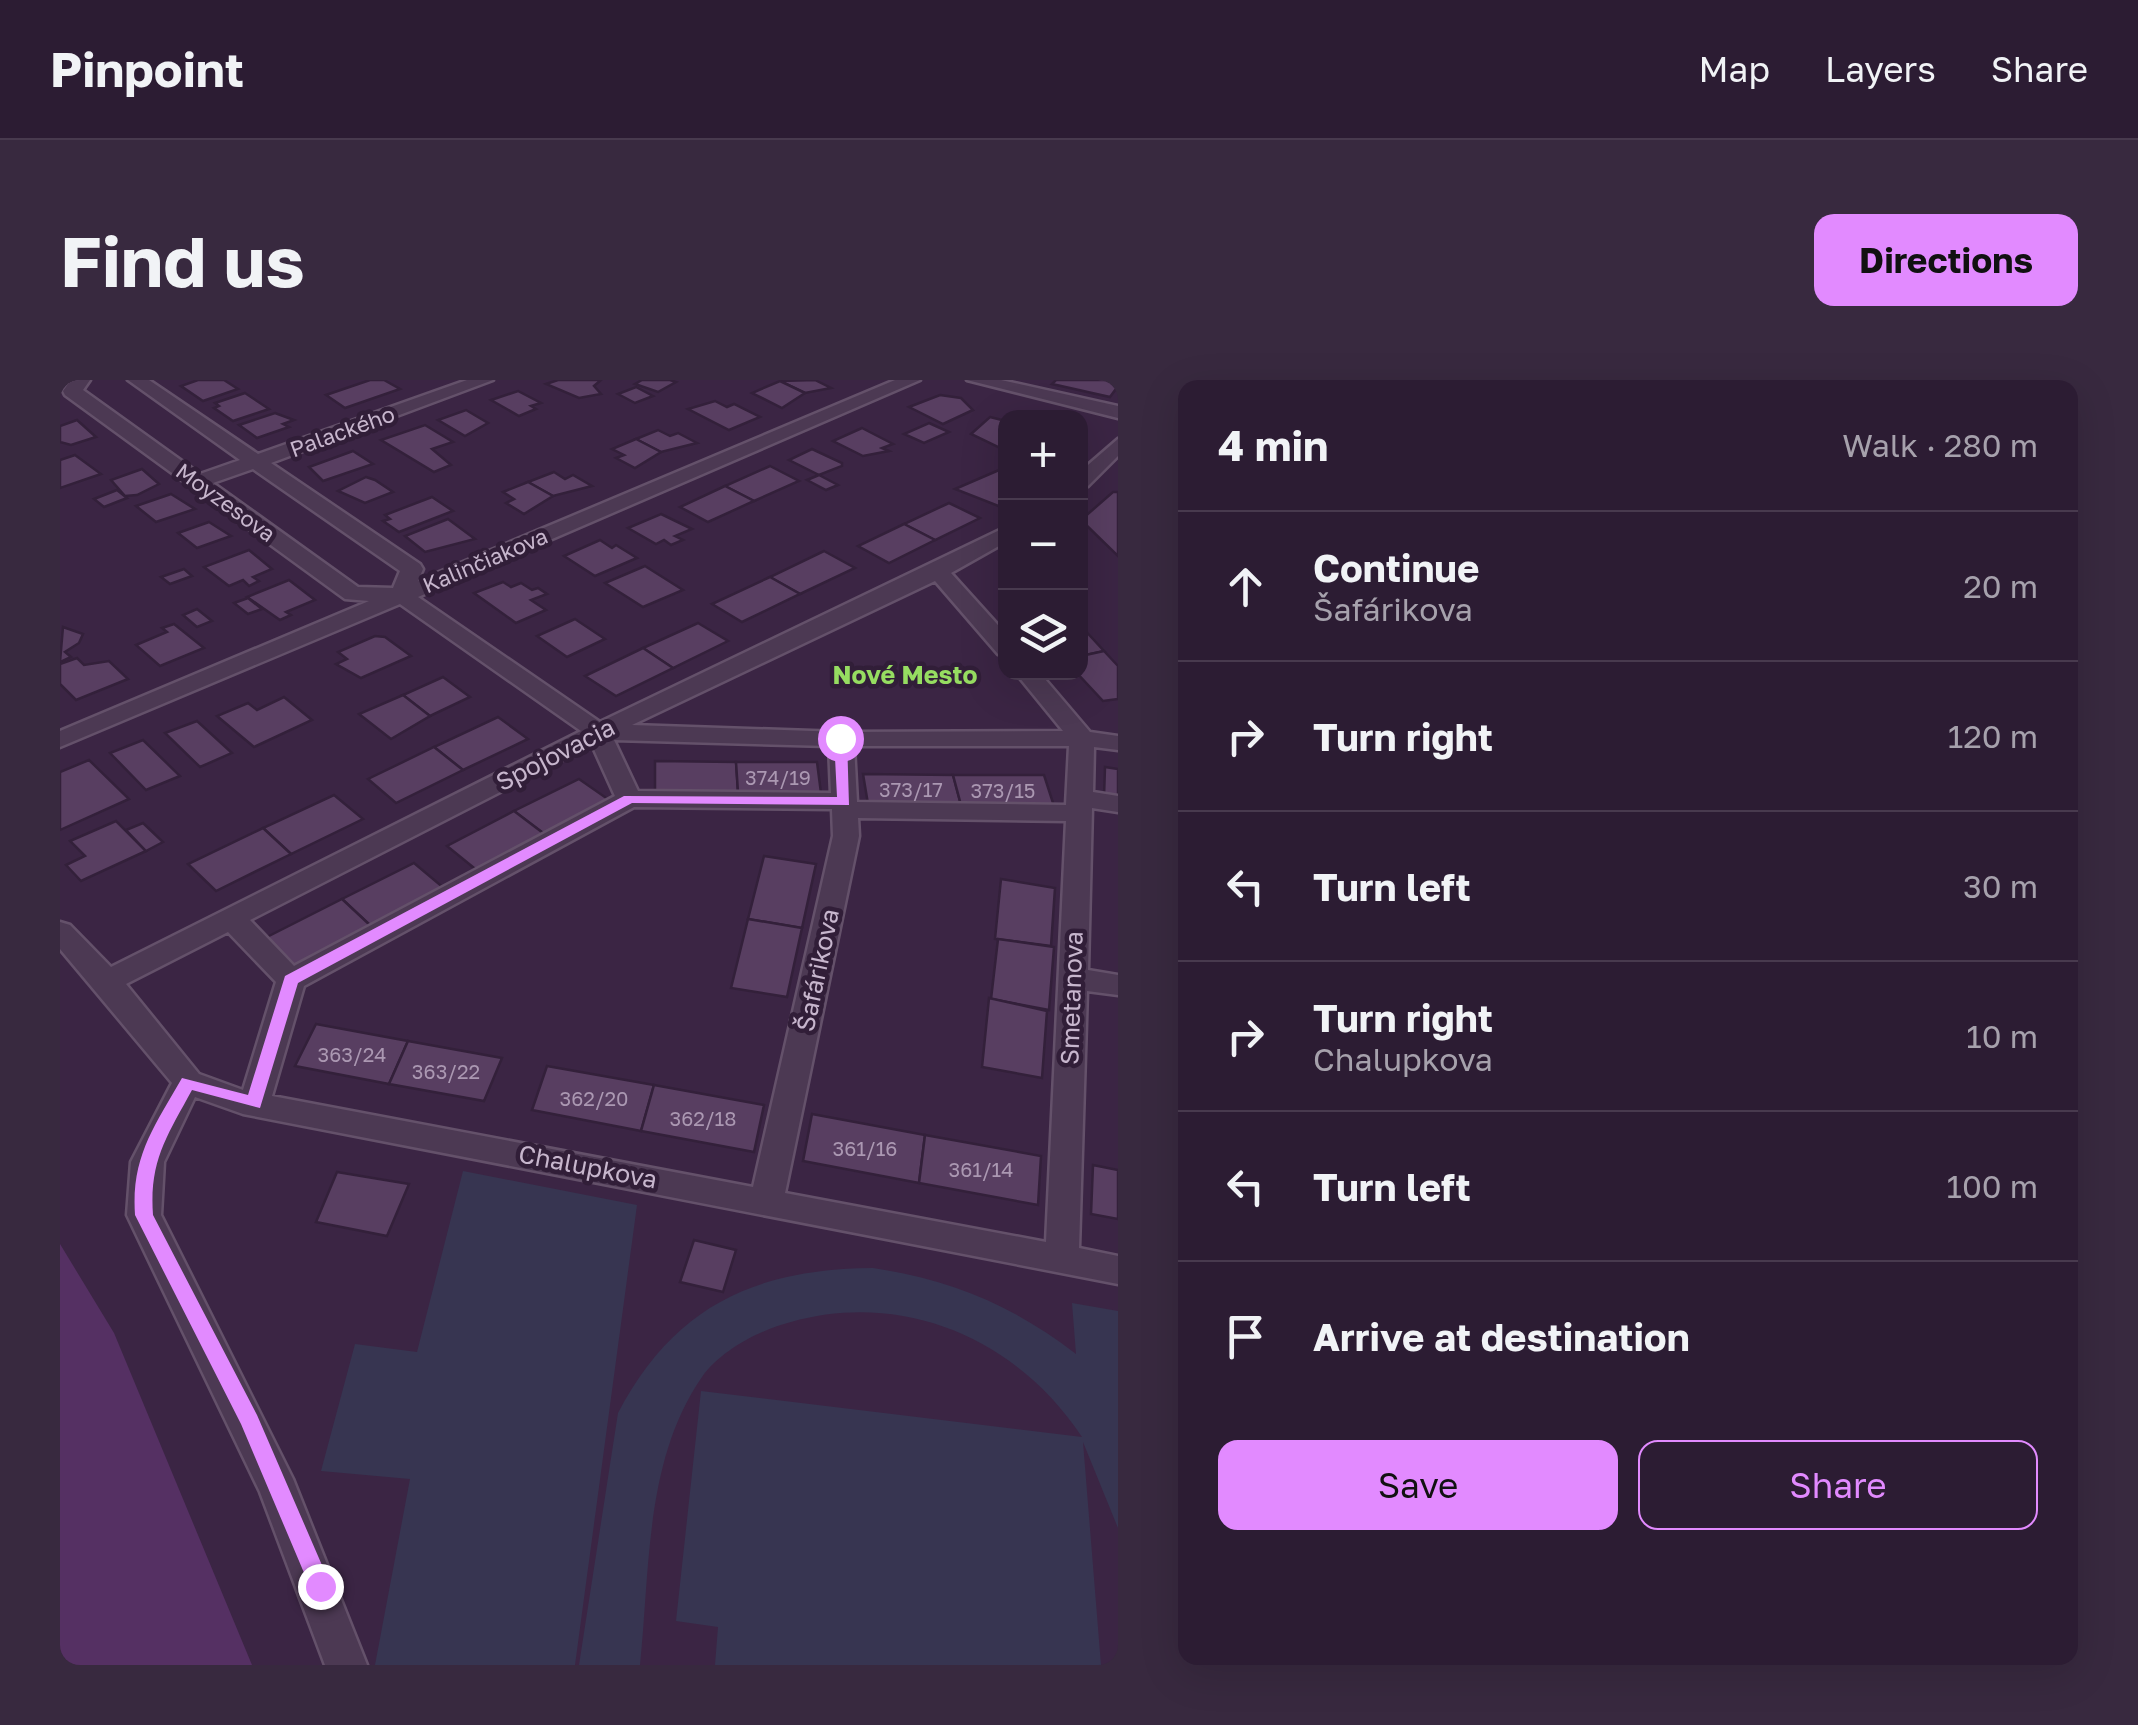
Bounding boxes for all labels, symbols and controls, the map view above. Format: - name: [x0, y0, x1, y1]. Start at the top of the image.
- text: Pinpoint: [50, 40, 244, 98]
- text: Map: [1699, 48, 1770, 90]
- text: Layers: [1825, 48, 1936, 90]
- text: Share: [1991, 48, 2088, 90]
- button: Directions: [1814, 214, 2078, 306]
- text: Find us: [60, 218, 305, 302]
- street label: Palackého: [286, 400, 398, 462]
- map controls: [998, 410, 1088, 680]
- button: +: [998, 410, 1088, 500]
- text: 4 min: [1218, 420, 1328, 470]
- text: Walk · 280 m: [1842, 426, 2038, 464]
- street label: Moyzesova: [171, 457, 281, 547]
- button: −: [998, 500, 1088, 590]
- street label: Kalinčiakova: [419, 522, 551, 598]
- text: Continue: [1313, 545, 1479, 590]
- icon: ahead: [1218, 559, 1273, 614]
- text: 20 m: [1963, 567, 2038, 605]
- button: layers: [998, 590, 1088, 680]
- text: Šafárikova: [1313, 590, 1473, 628]
- district label: Nové Mesto: [833, 659, 977, 690]
- icon: right: [1218, 709, 1273, 764]
- street label: Spojovacia: [490, 711, 620, 797]
- text: Turn right: [1313, 714, 1493, 759]
- route start: [818, 716, 864, 762]
- text: 120 m: [1948, 717, 2038, 755]
- house number: 374/19: [745, 765, 811, 789]
- house number: 373/17: [879, 777, 943, 801]
- house number: 373/15: [971, 778, 1035, 802]
- icon: left: [1218, 859, 1273, 914]
- text: Turn left: [1313, 864, 1471, 909]
- text: 30 m: [1963, 867, 2038, 905]
- street label: Šafárikova: [789, 906, 845, 1034]
- street label: Smetanova: [1053, 930, 1089, 1066]
- text: Turn right: [1313, 995, 1493, 1040]
- icon: right: [1218, 1009, 1273, 1064]
- text: 10 m: [1966, 1017, 2038, 1055]
- text: Chalupkova: [1313, 1040, 1493, 1078]
- house number: 363/24: [318, 1042, 386, 1066]
- house number: 363/22: [412, 1059, 480, 1083]
- house number: 362/20: [560, 1086, 629, 1110]
- house number: 362/18: [670, 1106, 736, 1130]
- house number: 361/16: [833, 1136, 897, 1160]
- street label: Chalupkova: [516, 1137, 660, 1195]
- house number: 361/14: [949, 1157, 1014, 1181]
- icon: left: [1218, 1159, 1273, 1214]
- text: Turn left: [1313, 1164, 1471, 1209]
- text: 100 m: [1946, 1167, 2038, 1205]
- icon: arrive: [1218, 1309, 1273, 1364]
- text: Arrive at destination: [1313, 1314, 1690, 1359]
- button: Save: [1218, 1440, 1618, 1530]
- button: Share: [1638, 1440, 2038, 1530]
- route end: [298, 1564, 344, 1610]

